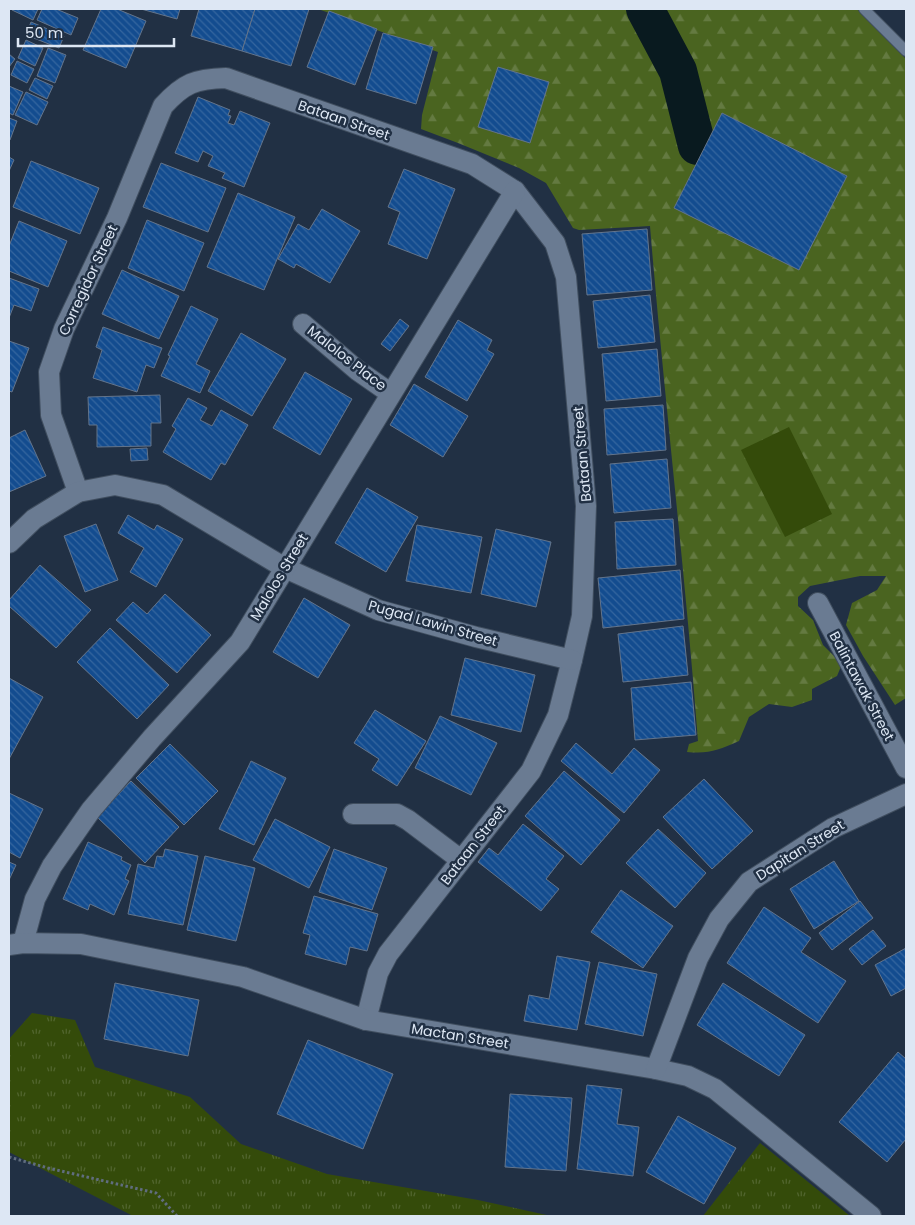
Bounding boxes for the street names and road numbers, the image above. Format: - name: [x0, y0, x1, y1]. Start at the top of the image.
- street label: Bataan Street: [295, 95, 393, 145]
- street label: Corregidor Street: [54, 221, 122, 339]
- street label: Malolos Place: [303, 321, 391, 395]
- street label: Bataan Street: [568, 405, 596, 503]
- street label: Malolos Street: [245, 530, 313, 624]
- street label: Pugad Lawin Street: [366, 595, 500, 651]
- street label: Balintawak Street: [825, 628, 899, 744]
- street label: Bataan Street: [436, 801, 510, 889]
- street label: Dapitan Street: [752, 815, 848, 885]
- street label: Mactan Street: [410, 1018, 510, 1054]

